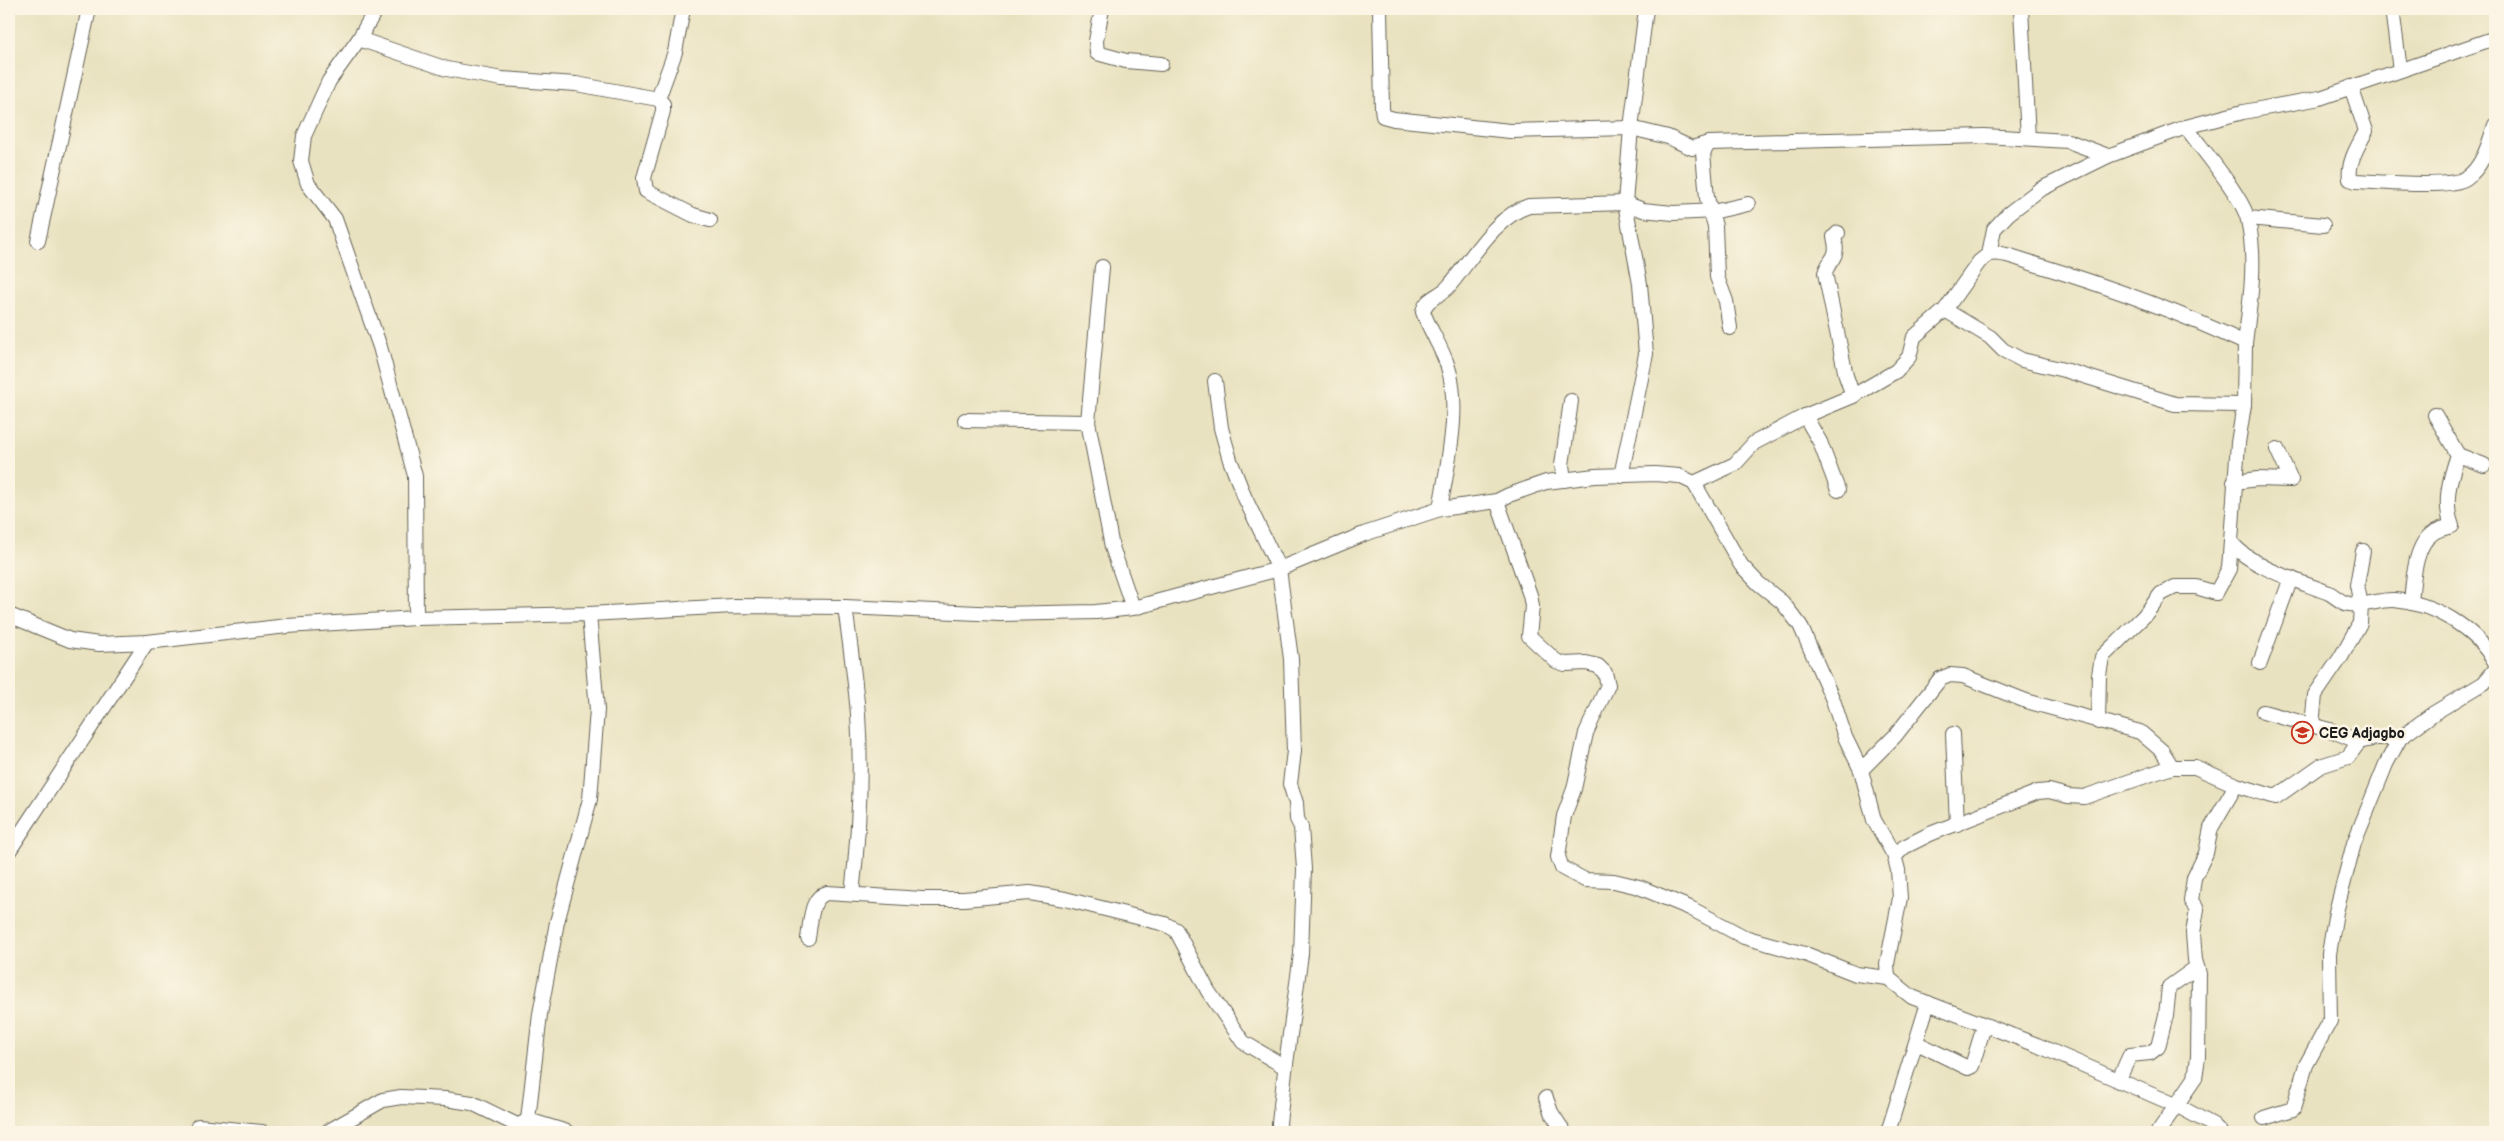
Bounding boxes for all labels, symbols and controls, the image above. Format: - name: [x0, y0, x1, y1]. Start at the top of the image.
- school or university icon: CEG Adjagbo: [2291, 721, 2315, 745]
- place label: CEG Adjagbo: [2319, 725, 2405, 742]

